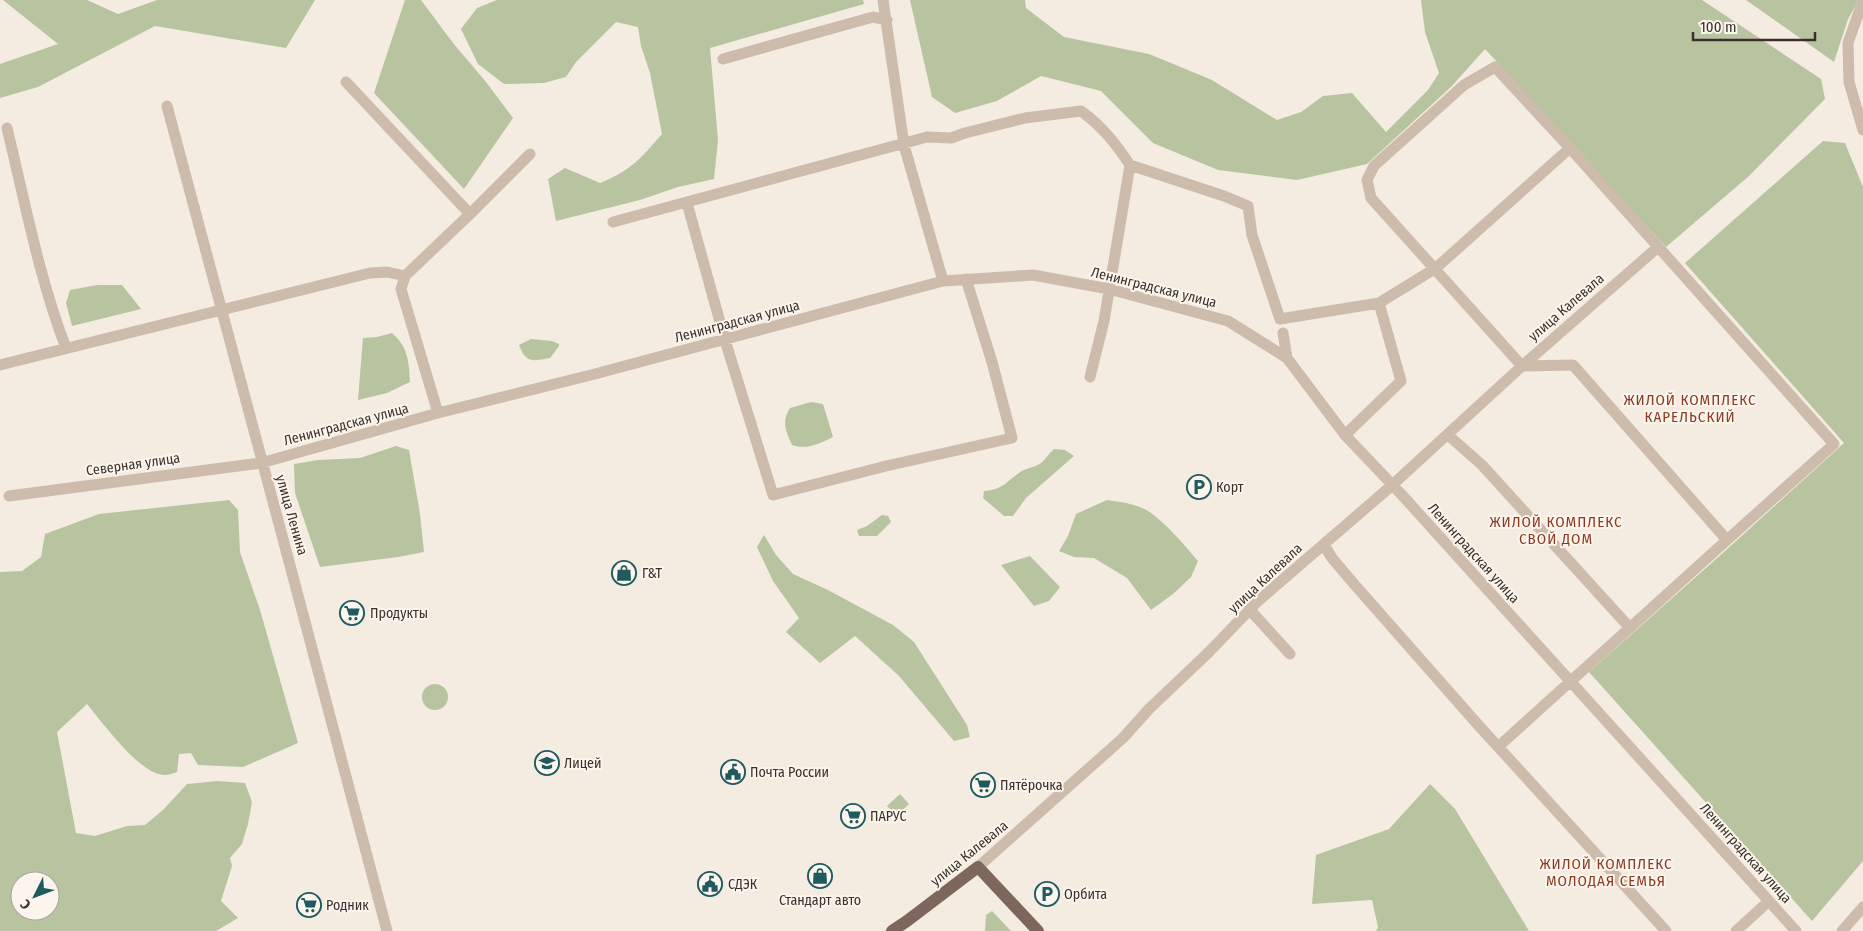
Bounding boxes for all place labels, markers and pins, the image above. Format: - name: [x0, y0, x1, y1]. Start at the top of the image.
- parking icon: Корт: [1186, 474, 1212, 500]
- place label: Корт: [1216, 479, 1244, 496]
- shop icon: Г&Т: [611, 560, 637, 586]
- place label: Г&Т: [642, 565, 663, 582]
- supermarket icon: Продукты: [339, 600, 365, 626]
- place label: Продукты: [370, 605, 428, 622]
- school or university icon: Лицей: [534, 750, 560, 776]
- place label: Лицей: [564, 755, 601, 772]
- public building icon: Почта России: [720, 759, 746, 785]
- place label: Почта России: [750, 764, 829, 781]
- supermarket icon: Пятёрочка: [970, 772, 996, 798]
- place label: Пятёрочка: [1000, 777, 1063, 794]
- supermarket icon: ПАРУС: [840, 803, 866, 829]
- place label: ПАРУС: [870, 808, 907, 825]
- shop icon: Стандарт авто: [807, 863, 833, 889]
- public building icon: СДЭК: [697, 871, 723, 897]
- place label: СДЭК: [728, 876, 758, 893]
- parking icon: Орбита: [1034, 881, 1060, 907]
- place label: Орбита: [1064, 886, 1107, 903]
- supermarket icon: Родник: [296, 892, 322, 918]
- place label: Стандарт авто: [779, 892, 861, 909]
- place label: Родник: [326, 897, 369, 914]

